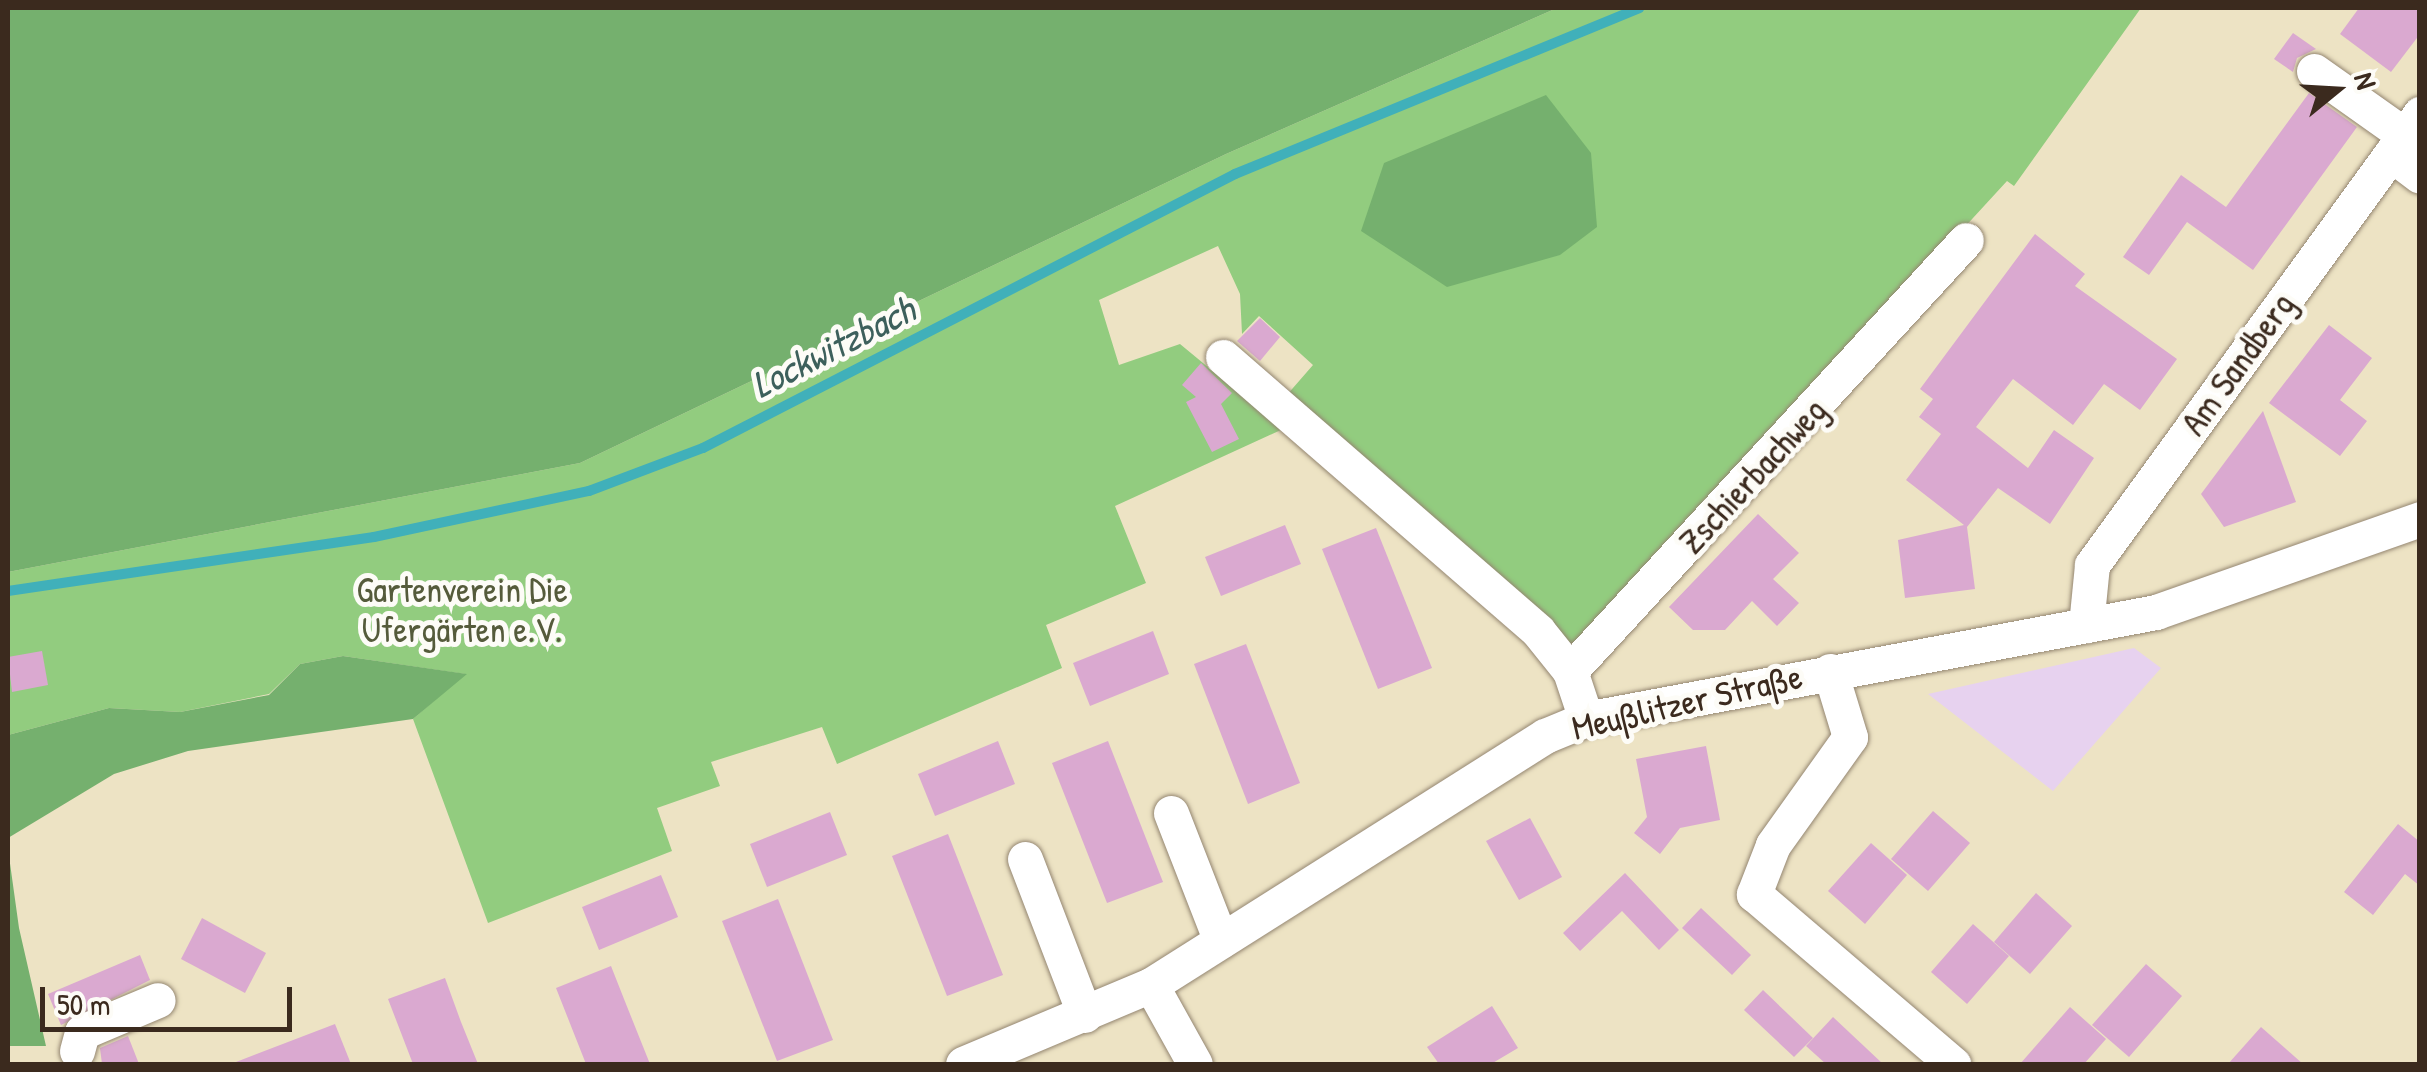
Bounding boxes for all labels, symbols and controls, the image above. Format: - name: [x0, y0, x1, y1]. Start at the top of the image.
- north arrow: [2287, 40, 2387, 140]
- text: N: [2345, 68, 2386, 94]
- street label: Am Sandberg: [2172, 285, 2304, 443]
- water label: Lockwitzbach: [744, 287, 922, 407]
- street label: Zschierbachweg: [1671, 390, 1835, 562]
- park label: Gartenverein Die Ufergärten e.V.: [356, 569, 568, 651]
- street label: Meußlitzer Straße: [1568, 655, 1806, 749]
- scale bar: [45, 967, 298, 1029]
- text: 50 m: [57, 984, 110, 1024]

